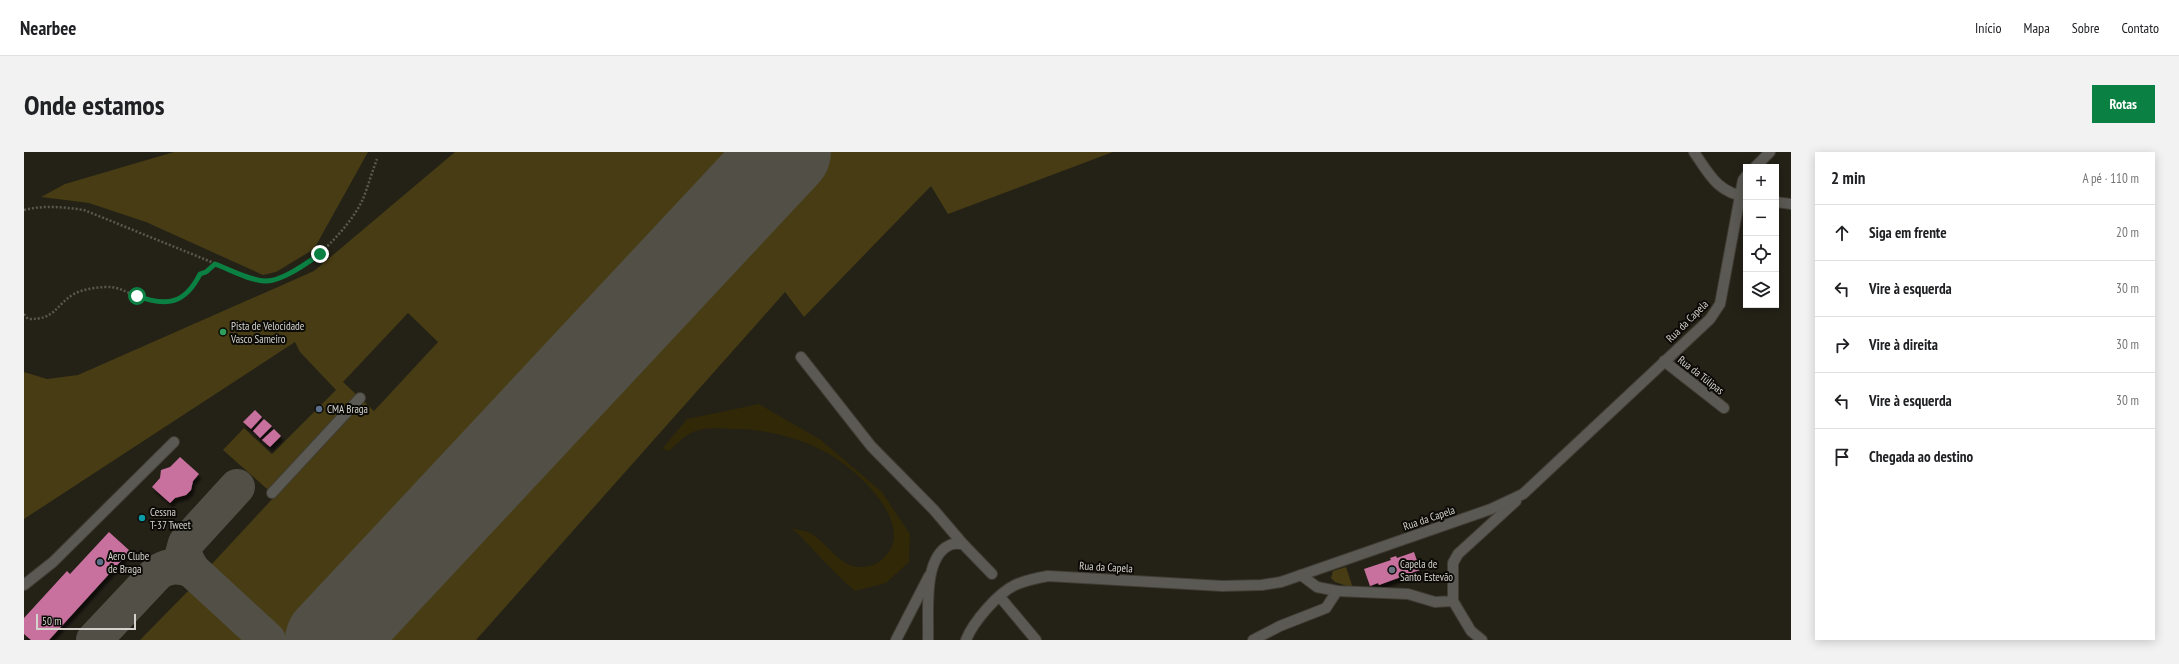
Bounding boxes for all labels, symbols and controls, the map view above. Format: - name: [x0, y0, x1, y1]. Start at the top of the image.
- text: Nearbee: [20, 16, 77, 40]
- text: Início: [1975, 19, 2002, 37]
- text: Mapa: [2024, 19, 2050, 37]
- text: Sobre: [2072, 19, 2100, 37]
- text: Contato: [2122, 19, 2159, 37]
- button: Rotas: [2092, 85, 2155, 123]
- text: Onde estamos: [24, 86, 165, 123]
- map controls: [1743, 164, 1779, 308]
- button: +: [1743, 164, 1779, 200]
- text: 2 min: [1831, 167, 1865, 189]
- text: A pé · 110 m: [2082, 170, 2139, 187]
- button: −: [1743, 200, 1779, 236]
- icon: ahead: [1831, 222, 1853, 244]
- text: Siga em frente: [1869, 223, 1947, 242]
- text: 20 m: [2116, 224, 2139, 241]
- button: locate: [1743, 236, 1779, 272]
- route end: [311, 245, 329, 263]
- button: layers: [1743, 272, 1779, 308]
- icon: left: [1831, 278, 1853, 300]
- text: Vire à esquerda: [1869, 279, 1952, 298]
- text: 30 m: [2116, 280, 2139, 297]
- route start: [128, 287, 146, 305]
- street label: Rua da Capela: [1663, 297, 1711, 345]
- place label: Pista de Velocidade Vasco Sameiro: [230, 319, 305, 346]
- marker: Pista de Velocidade Vasco Sameiro: [218, 327, 228, 337]
- icon: right: [1831, 334, 1853, 356]
- text: Vire à direita: [1869, 335, 1938, 354]
- text: 30 m: [2116, 336, 2139, 353]
- street label: Rua da Túlipas: [1675, 353, 1727, 398]
- icon: left: [1831, 390, 1853, 412]
- text: Vire à esquerda: [1869, 391, 1952, 410]
- text: 30 m: [2116, 392, 2139, 409]
- place label: CMA Braga: [327, 402, 368, 416]
- marker: CMA Braga: [314, 404, 324, 414]
- icon: arrive: [1831, 446, 1853, 468]
- text: Chegada ao destino: [1869, 447, 1973, 466]
- street label: Rua da Capela: [1401, 503, 1457, 533]
- place label: Cessna T-37 Tweet: [150, 505, 191, 532]
- marker: Cessna T-37 Tweet: [137, 513, 147, 523]
- place label: Aero Clube de Braga: [108, 549, 150, 576]
- marker: Aero Clube de Braga: [95, 557, 105, 567]
- place label: Capela de Santo Estevão: [1400, 557, 1453, 584]
- street label: Rua da Capela: [1079, 559, 1133, 575]
- marker: Capela de Santo Estevão: [1387, 565, 1397, 575]
- scale bar: [36, 612, 136, 631]
- text: 50 m: [42, 614, 61, 628]

